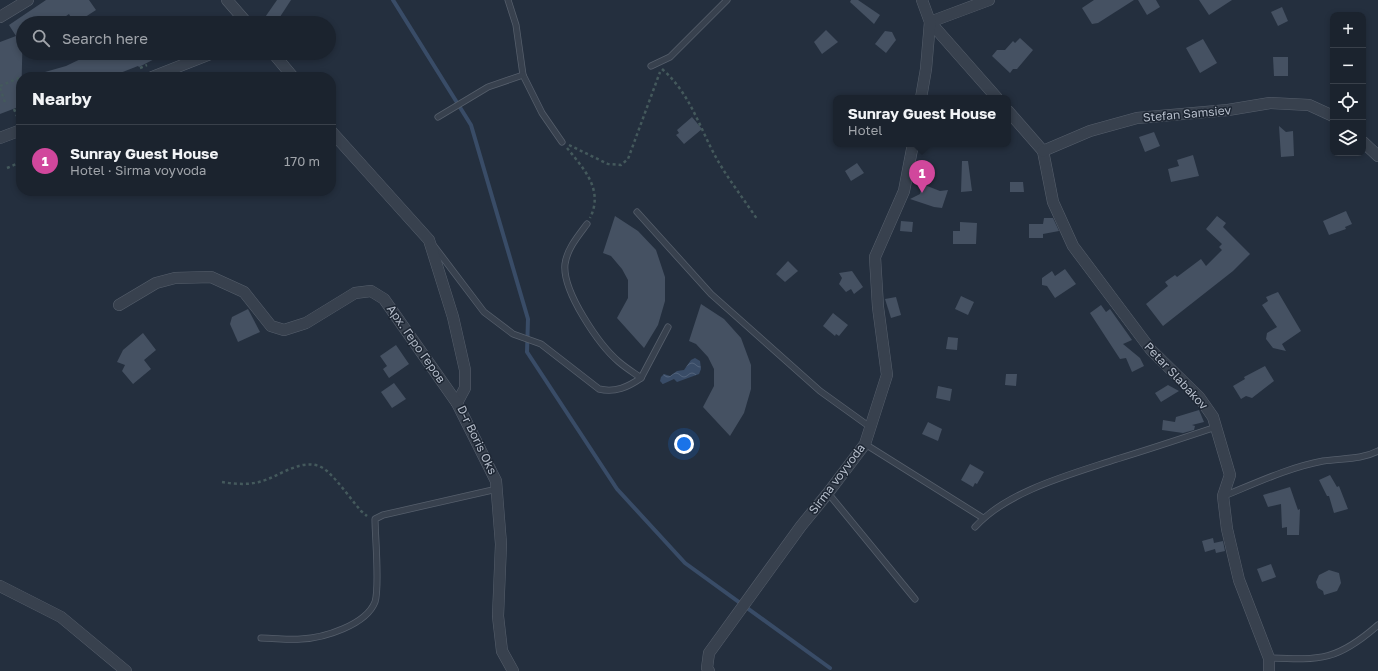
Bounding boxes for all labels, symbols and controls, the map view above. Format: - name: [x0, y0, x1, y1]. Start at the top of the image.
- map controls: [1330, 12, 1366, 156]
- button: +: [1330, 12, 1366, 48]
- search box: [16, 16, 336, 60]
- icon: search: [30, 27, 52, 49]
- text: Search here: [62, 29, 148, 47]
- button: −: [1330, 48, 1366, 84]
- button: locate: [1330, 84, 1366, 120]
- text: Nearby: [32, 88, 92, 109]
- popup: [833, 95, 1011, 147]
- street label: Stefan Samsiev: [1142, 102, 1232, 125]
- text: Sunray Guest House: [848, 104, 996, 122]
- button: layers: [1330, 120, 1366, 156]
- text: Hotel: [848, 122, 882, 138]
- text: Sunray Guest House: [70, 144, 218, 162]
- text: 1: [42, 153, 48, 169]
- text: 170 m: [284, 153, 320, 169]
- pin: 1: [909, 160, 935, 193]
- text: Hotel · Sirma voyvoda: [70, 162, 206, 178]
- street label: Арх. Геро Геров: [384, 302, 449, 386]
- street label: Petar Slabakov: [1141, 339, 1212, 413]
- street label: D-r Boris Oks: [454, 403, 501, 477]
- your location: [674, 434, 694, 454]
- street label: Sirma voyvoda: [805, 441, 868, 517]

